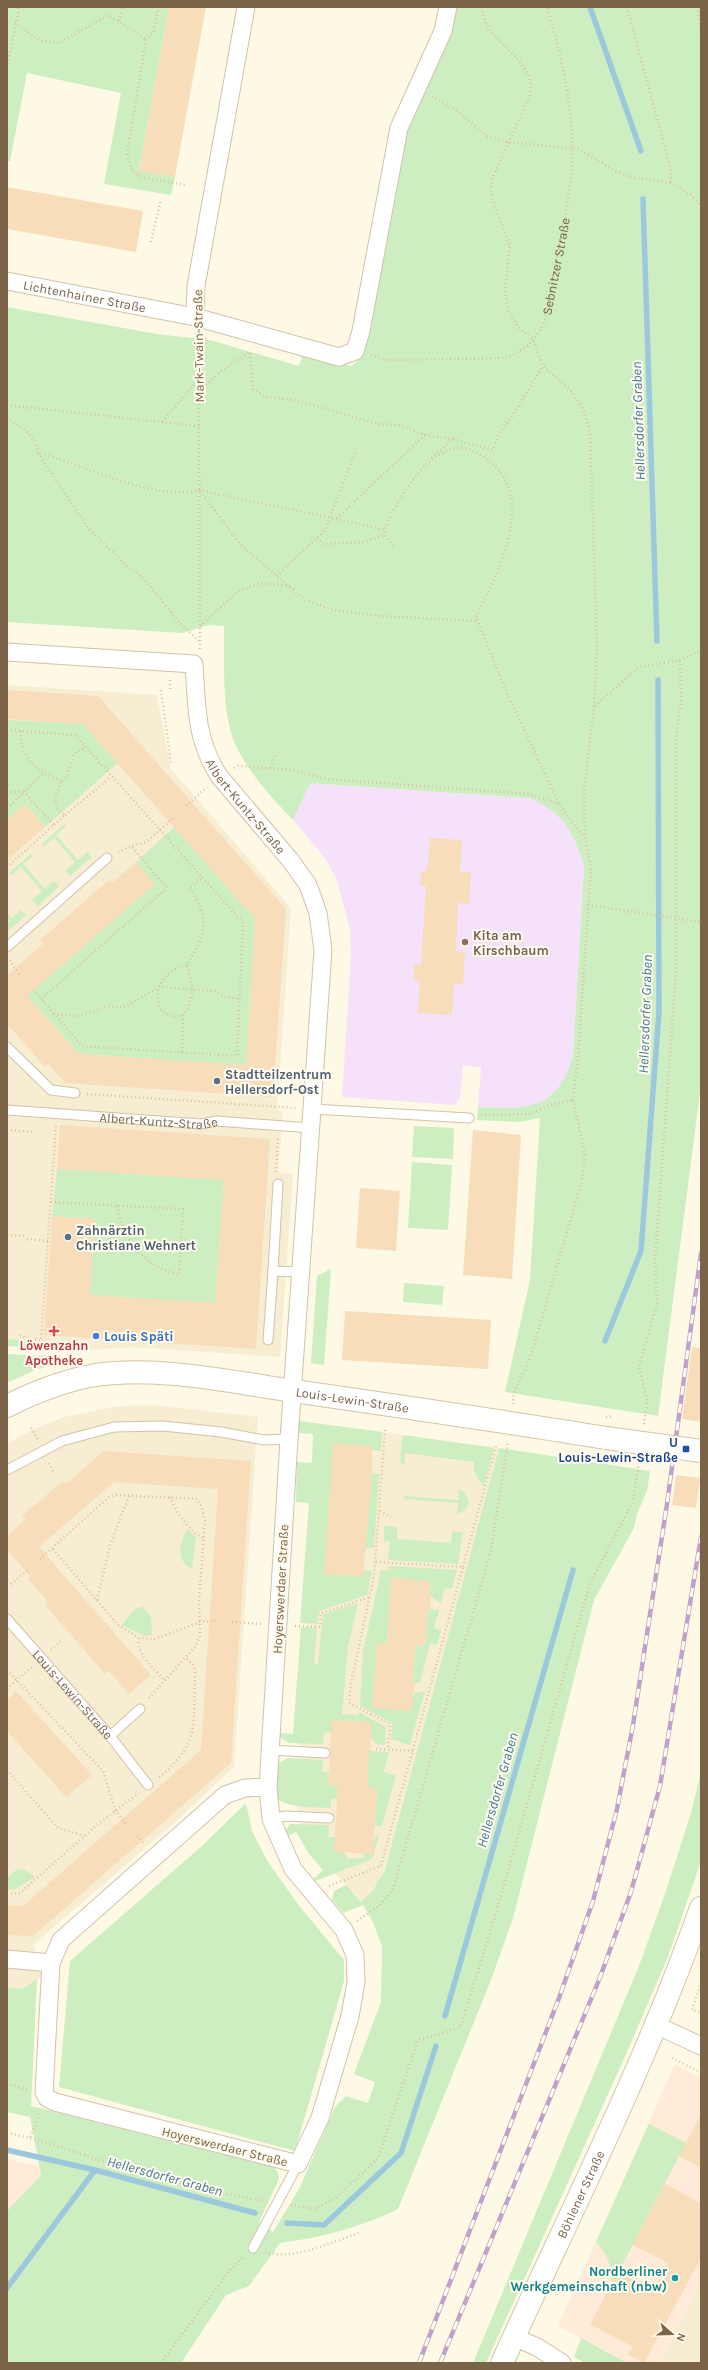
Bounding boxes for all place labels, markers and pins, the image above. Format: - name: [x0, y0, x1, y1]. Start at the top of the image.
- place label: Kita am Kirschbaum: [473, 928, 549, 958]
- marker: Kita am Kirschbaum: [460, 937, 470, 947]
- place label: Stadtteilzentrum Hellersdorf-Ost: [225, 1067, 332, 1097]
- marker: Stadtteilzentrum Hellersdorf-Ost: [212, 1076, 222, 1086]
- place label: Zahnärztin Christiane Wehnert: [76, 1223, 196, 1253]
- marker: Zahnärztin Christiane Wehnert: [63, 1232, 73, 1242]
- marker: Löwenzahn Apotheke: [49, 1326, 59, 1336]
- place label: Louis Späti: [104, 1329, 174, 1344]
- marker: Louis Späti: [91, 1331, 101, 1341]
- place label: Löwenzahn Apotheke: [20, 1338, 88, 1368]
- place label: U Louis-Lewin-Straße: [558, 1435, 678, 1465]
- marker: U Louis-Lewin-Straße: [681, 1444, 691, 1454]
- place label: Nordberliner Werkgemeinschaft (nbw): [511, 2264, 668, 2294]
- marker: Nordberliner Werkgemeinschaft (nbw): [670, 2273, 680, 2283]

